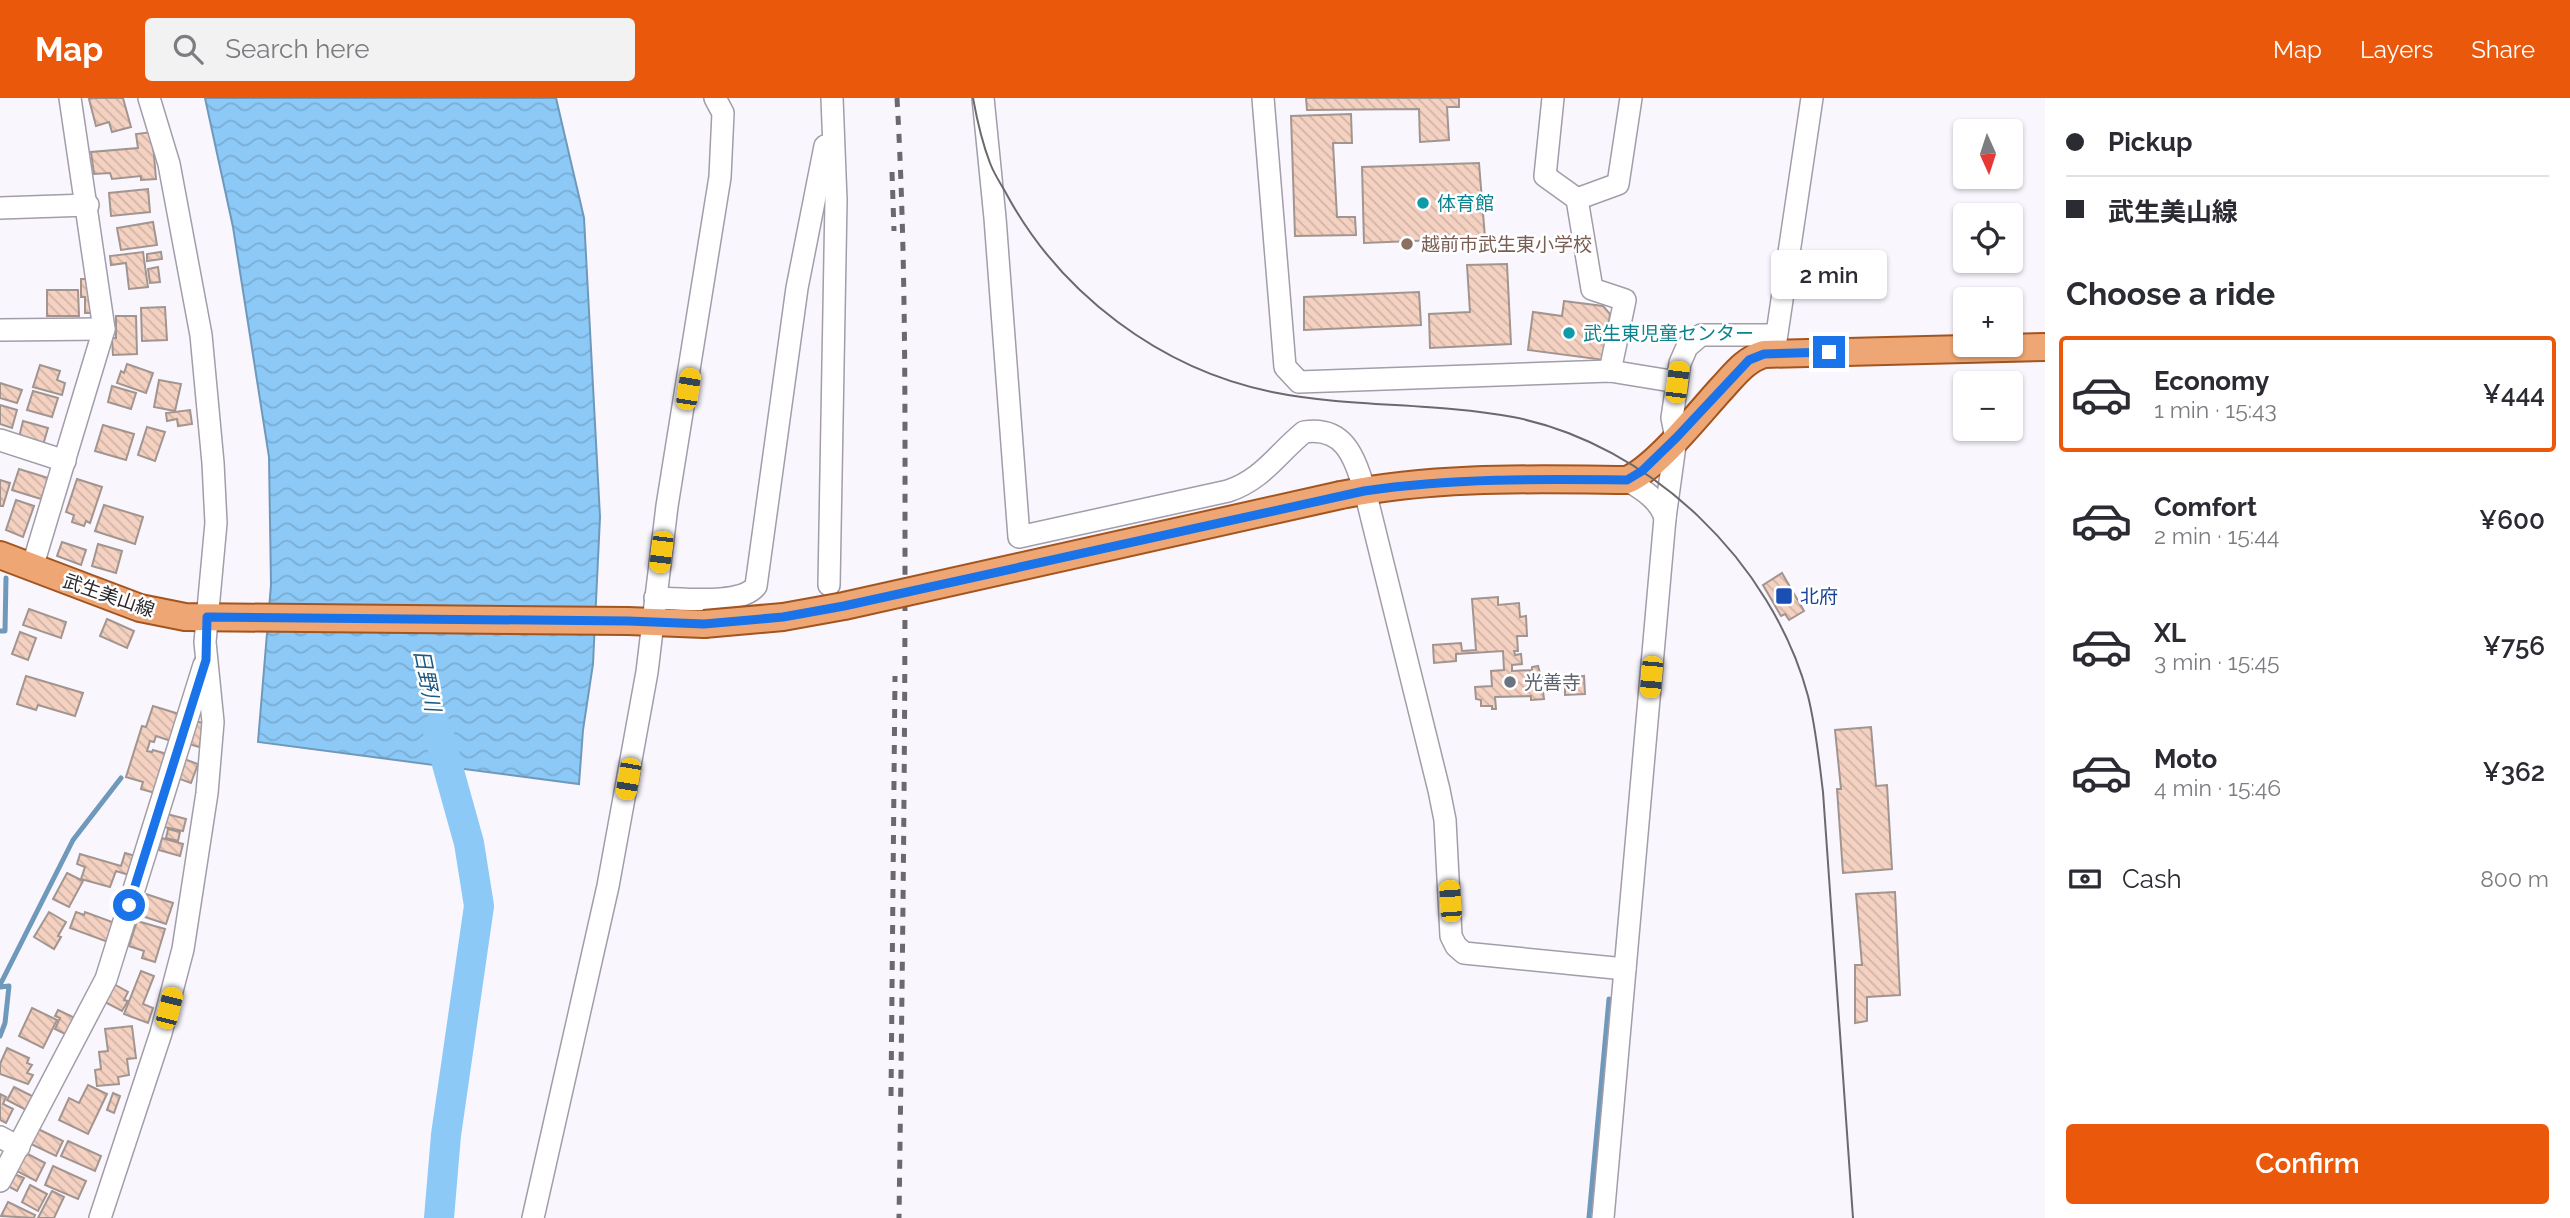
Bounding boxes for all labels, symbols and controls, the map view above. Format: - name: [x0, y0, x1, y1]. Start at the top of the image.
- search box: [145, 18, 635, 81]
- text: Map: [35, 30, 103, 69]
- icon: search: [169, 30, 207, 68]
- text: Search here: [225, 34, 370, 64]
- text: Map: [2273, 35, 2322, 64]
- text: Layers: [2360, 35, 2433, 64]
- text: Share: [2471, 35, 2535, 64]
- north arrow: [1953, 119, 2023, 189]
- map controls: [1953, 119, 2023, 441]
- text: Pickup: [2108, 127, 2193, 157]
- place label: 体育館: [1437, 192, 1494, 214]
- marker: 体育館: [1415, 195, 1431, 211]
- text: 武生美山線: [2108, 197, 2238, 227]
- button: locate: [1953, 203, 2023, 273]
- place label: 越前市武生東小学校: [1421, 233, 1592, 255]
- marker: 越前市武生東小学校: [1399, 236, 1415, 252]
- callout: 2 min: [1771, 250, 1887, 300]
- text: 2 min: [1800, 261, 1858, 288]
- text: Choose a ride: [2066, 275, 2275, 312]
- button: +: [1953, 287, 2023, 357]
- place label: 武生東児童センター: [1583, 322, 1754, 344]
- marker: 武生東児童センター: [1561, 325, 1577, 341]
- route end: [1813, 336, 1845, 368]
- car: [1665, 360, 1690, 404]
- icon: car: [2070, 363, 2133, 426]
- text: Economy: [2154, 366, 2269, 396]
- car: [675, 367, 702, 411]
- button: −: [1953, 371, 2023, 441]
- text: ¥444: [2483, 379, 2545, 409]
- text: 1 min · 15:43: [2154, 396, 2277, 423]
- icon: car: [2070, 489, 2133, 552]
- text: Comfort: [2154, 492, 2257, 522]
- text: ¥600: [2479, 505, 2545, 535]
- text: 2 min · 15:44: [2154, 522, 2279, 549]
- car: [649, 530, 674, 574]
- street label: 武生美山線: [60, 569, 158, 621]
- place label: 北府: [1800, 585, 1838, 607]
- marker: 北府: [1774, 586, 1794, 606]
- icon: car: [2070, 615, 2133, 678]
- text: XL: [2154, 618, 2186, 648]
- text: ¥756: [2483, 631, 2545, 661]
- water label: 日野川: [409, 647, 446, 715]
- text: 3 min · 15:45: [2154, 648, 2280, 675]
- car: [1639, 655, 1664, 699]
- place label: 光善寺: [1524, 671, 1581, 693]
- marker: 光善寺: [1502, 674, 1518, 690]
- icon: car: [2070, 741, 2133, 804]
- text: Moto: [2154, 744, 2217, 774]
- car: [615, 756, 642, 802]
- text: ¥362: [2482, 757, 2545, 787]
- text: 4 min · 15:46: [2154, 774, 2281, 801]
- icon: cash: [2066, 860, 2104, 898]
- text: Cash: [2122, 864, 2182, 894]
- text: 800 m: [2480, 865, 2549, 892]
- car: [1439, 879, 1462, 923]
- route start: [113, 889, 145, 921]
- car: [154, 985, 185, 1031]
- button: Confirm: [2066, 1124, 2549, 1204]

